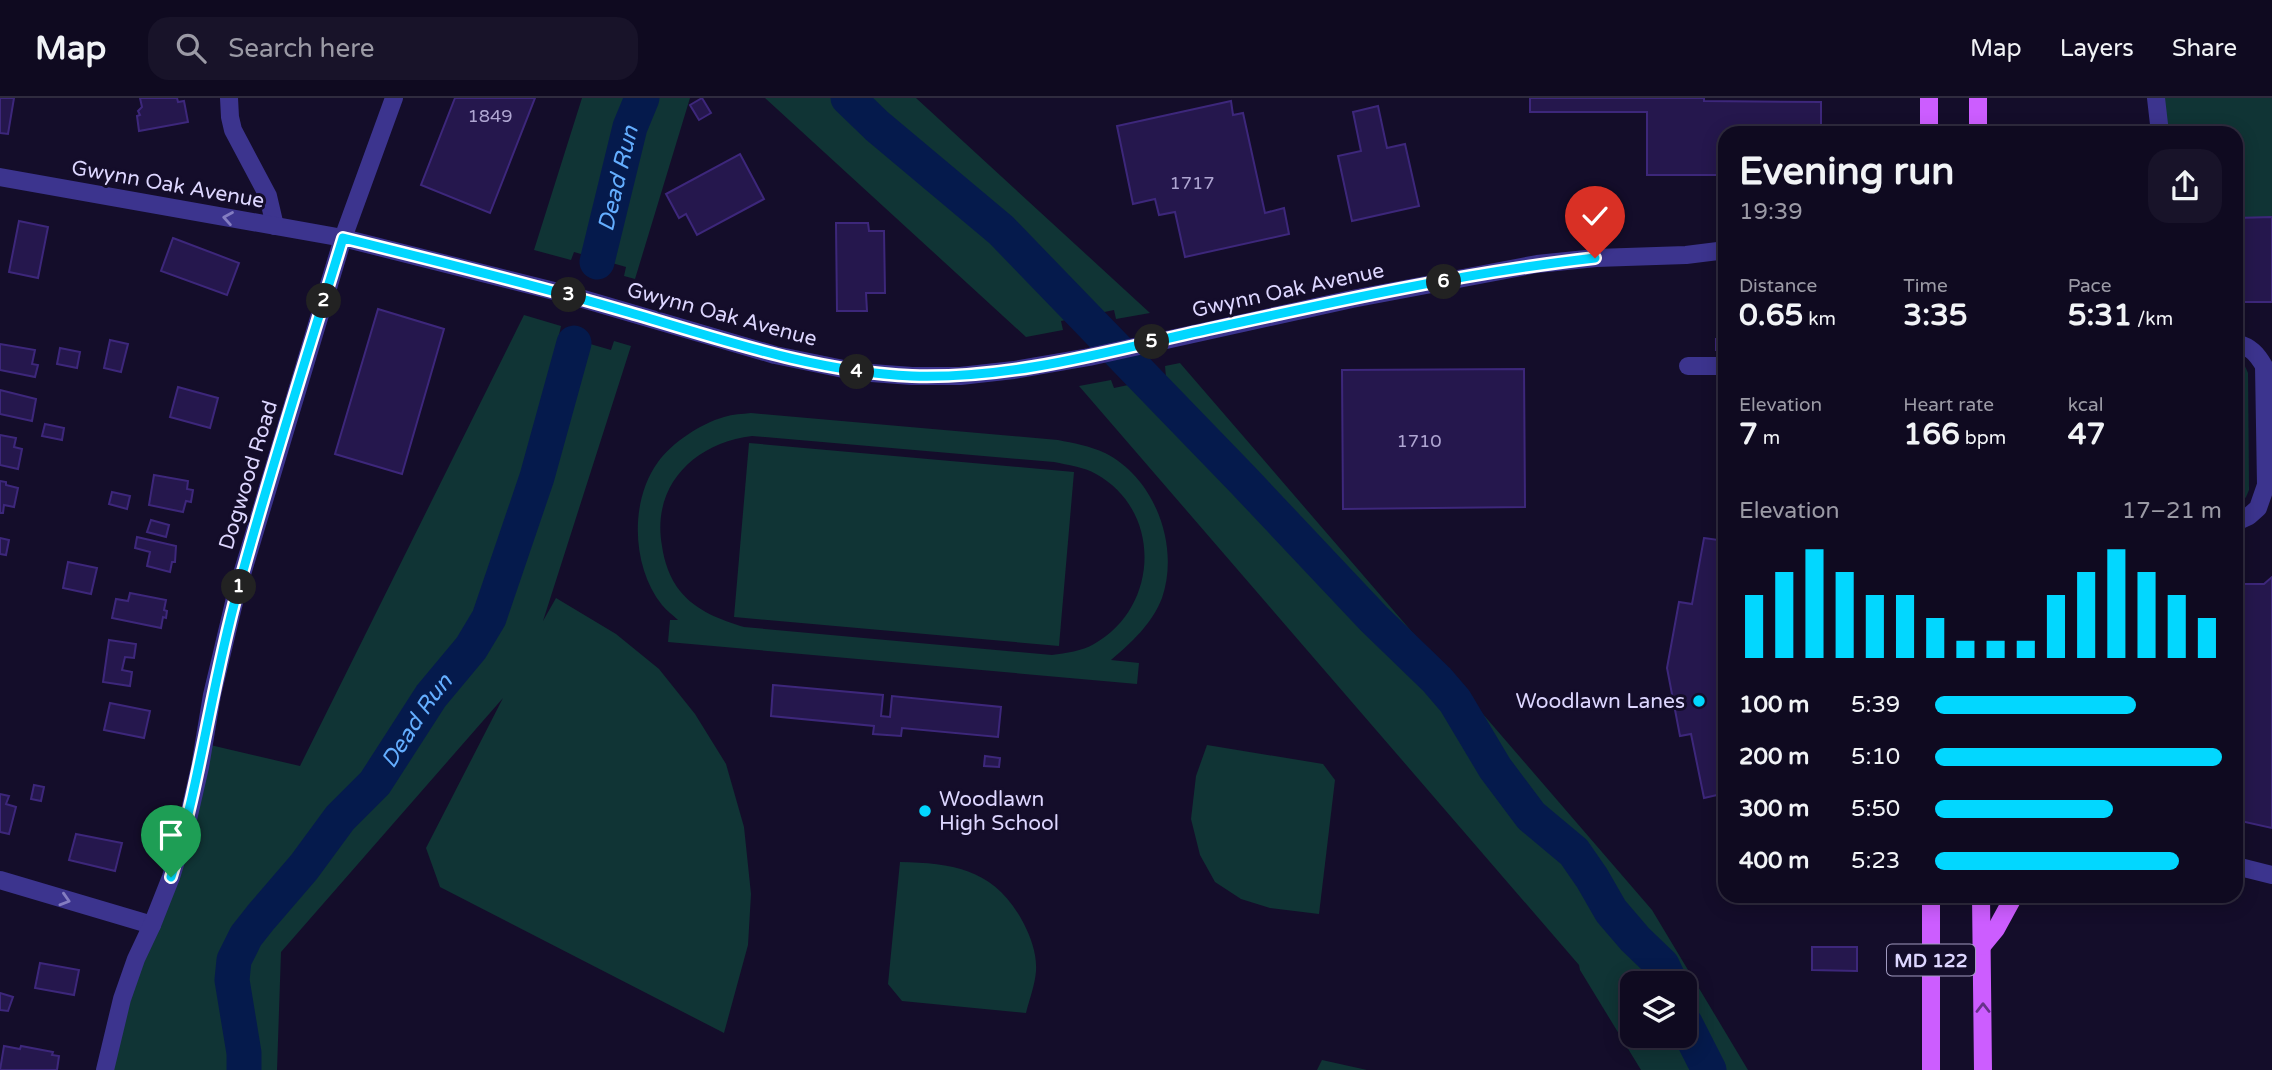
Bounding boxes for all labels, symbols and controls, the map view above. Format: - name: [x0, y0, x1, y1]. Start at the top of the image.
- search box: [148, 17, 638, 80]
- text: Map: [35, 29, 106, 68]
- icon: search: [172, 29, 210, 67]
- text: Search here: [228, 33, 374, 64]
- text: Map: [1970, 34, 2022, 63]
- text: Layers: [2060, 34, 2134, 63]
- text: Share: [2172, 34, 2237, 63]
- house number: 1849: [467, 105, 513, 127]
- water label: Dead Run: [592, 122, 645, 234]
- text: Evening run: [1739, 149, 1954, 195]
- button: share: [2148, 149, 2222, 223]
- street label: Gwynn Oak Avenue: [69, 155, 266, 214]
- house number: 1717: [1169, 172, 1215, 194]
- pin: [1565, 186, 1625, 258]
- icon: check: [1576, 197, 1614, 235]
- text: 19:39: [1739, 198, 1803, 226]
- one-way arrow: [222, 211, 234, 226]
- street label: Gwynn Oak Avenue: [1190, 258, 1386, 323]
- pin: 6: [1426, 264, 1462, 300]
- text: 6: [1438, 270, 1449, 292]
- text: Distance: [1739, 275, 1817, 297]
- text: Time: [1903, 275, 1948, 297]
- text: Pace: [2068, 275, 2111, 297]
- street label: Gwynn Oak Avenue: [624, 277, 820, 352]
- pin: 3: [552, 278, 586, 312]
- text: 3: [563, 283, 574, 305]
- pin: 2: [306, 284, 342, 318]
- text: 2: [318, 289, 329, 311]
- text: 0.65: [1739, 297, 1803, 334]
- text: 3:35: [1903, 297, 1968, 334]
- text: 5:31: [2068, 297, 2132, 334]
- text: km: [1803, 308, 1836, 330]
- text: /km: [2132, 308, 2173, 330]
- pin: 5: [1134, 324, 1170, 360]
- text: 5: [1146, 330, 1157, 352]
- pin: 4: [840, 354, 874, 390]
- text: 4: [851, 360, 862, 382]
- text: Elevation: [1739, 394, 1822, 416]
- text: Heart rate: [1903, 394, 1994, 416]
- text: kcal: [2068, 394, 2103, 416]
- street label: Dogwood Road: [214, 397, 283, 553]
- text: 7: [1739, 416, 1758, 453]
- text: 166: [1903, 416, 1960, 453]
- text: 47: [2068, 416, 2105, 453]
- text: m: [1758, 427, 1780, 449]
- text: bpm: [1960, 427, 2006, 449]
- house number: 1710: [1396, 430, 1442, 452]
- text: Elevation: [1739, 497, 1840, 525]
- text: 17–21 m: [2122, 497, 2222, 525]
- pin: 1: [222, 570, 256, 604]
- text: 1: [233, 575, 244, 597]
- water label: Dead Run: [375, 668, 459, 774]
- place label: Woodlawn Lanes: [1516, 689, 1685, 714]
- text: 100 m: [1739, 691, 1809, 719]
- text: 5:39: [1851, 691, 1900, 719]
- marker: Woodlawn Lanes: [1691, 693, 1707, 709]
- text: 200 m: [1739, 743, 1809, 771]
- text: 5:10: [1851, 743, 1900, 771]
- place label: Woodlawn High School: [939, 787, 1059, 836]
- text: 300 m: [1739, 795, 1809, 823]
- text: 5:50: [1851, 795, 1900, 823]
- marker: Woodlawn High School: [917, 803, 933, 819]
- pin: [141, 805, 201, 877]
- icon: arrive: [152, 816, 190, 854]
- text: 400 m: [1739, 847, 1809, 875]
- text: 5:23: [1851, 847, 1900, 875]
- one-way arrow: [59, 891, 71, 906]
- road number: MD 122: [1887, 944, 1975, 975]
- map controls: [1620, 971, 1697, 1048]
- button: layers: [1620, 971, 1697, 1048]
- one-way arrow: [1975, 1002, 1991, 1013]

